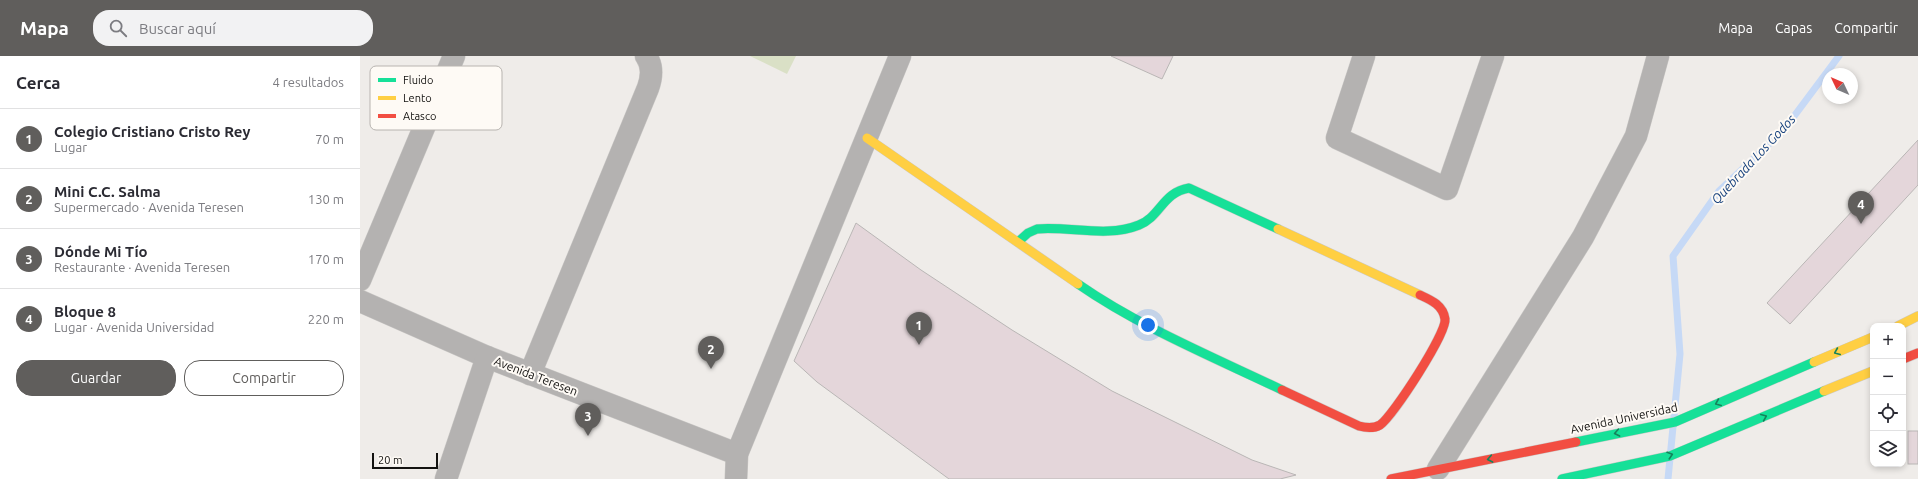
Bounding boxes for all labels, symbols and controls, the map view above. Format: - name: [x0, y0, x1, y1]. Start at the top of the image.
- search box: [93, 10, 373, 46]
- text: Mapa: [20, 17, 69, 39]
- icon: search: [107, 17, 129, 39]
- text: Buscar aquí: [139, 20, 216, 37]
- text: Mapa: [1718, 20, 1753, 36]
- text: Capas: [1775, 20, 1812, 36]
- text: Compartir: [1834, 20, 1898, 36]
- legend: [370, 66, 502, 130]
- north arrow: [1822, 68, 1858, 104]
- text: Cerca: [16, 73, 61, 92]
- text: Fluido: [403, 74, 434, 86]
- text: 4 resultados: [273, 75, 344, 89]
- text: Lento: [403, 92, 432, 104]
- text: Atasco: [403, 110, 436, 122]
- water label: Quebrada Los Godos: [1708, 111, 1799, 207]
- text: Colegio Cristiano Cristo Rey: [54, 123, 250, 140]
- text: 1: [25, 132, 33, 146]
- text: 70 m: [315, 132, 344, 146]
- text: Lugar: [54, 140, 87, 154]
- text: Mini C.C. Salma: [54, 183, 161, 200]
- pin: 4: [1848, 191, 1874, 224]
- text: 2: [25, 192, 33, 206]
- text: 130 m: [308, 192, 344, 206]
- text: Supermercado · Avenida Teresen: [54, 200, 244, 214]
- text: Dónde Mi Tío: [54, 243, 148, 260]
- text: 3: [25, 252, 33, 266]
- text: 170 m: [308, 252, 344, 266]
- text: Restaurante · Avenida Teresen: [54, 260, 230, 274]
- text: Bloque 8: [54, 303, 116, 320]
- text: 4: [25, 312, 33, 326]
- text: 220 m: [308, 312, 344, 326]
- pin: 1: [906, 312, 932, 345]
- your location: [1138, 315, 1158, 335]
- text: Lugar · Avenida Universidad: [54, 320, 214, 334]
- map controls: [1870, 323, 1906, 467]
- button: +: [1870, 323, 1906, 359]
- pin: 2: [698, 336, 724, 369]
- one-way arrow: [1834, 347, 1842, 355]
- street label: Avenida Teresen: [492, 354, 580, 398]
- button: −: [1870, 359, 1906, 395]
- button: Guardar: [16, 360, 176, 396]
- button: Compartir: [184, 360, 344, 396]
- button: locate: [1870, 395, 1906, 431]
- one-way arrow: [1714, 399, 1721, 407]
- street label: Avenida Universidad: [1569, 400, 1679, 436]
- pin: 3: [575, 403, 601, 436]
- one-way arrow: [1759, 414, 1767, 422]
- one-way arrow: [1614, 429, 1620, 437]
- button: layers: [1870, 431, 1906, 467]
- scale bar: [372, 451, 438, 470]
- one-way arrow: [1666, 452, 1673, 460]
- text: 20 m: [378, 454, 402, 466]
- one-way arrow: [1487, 454, 1493, 462]

